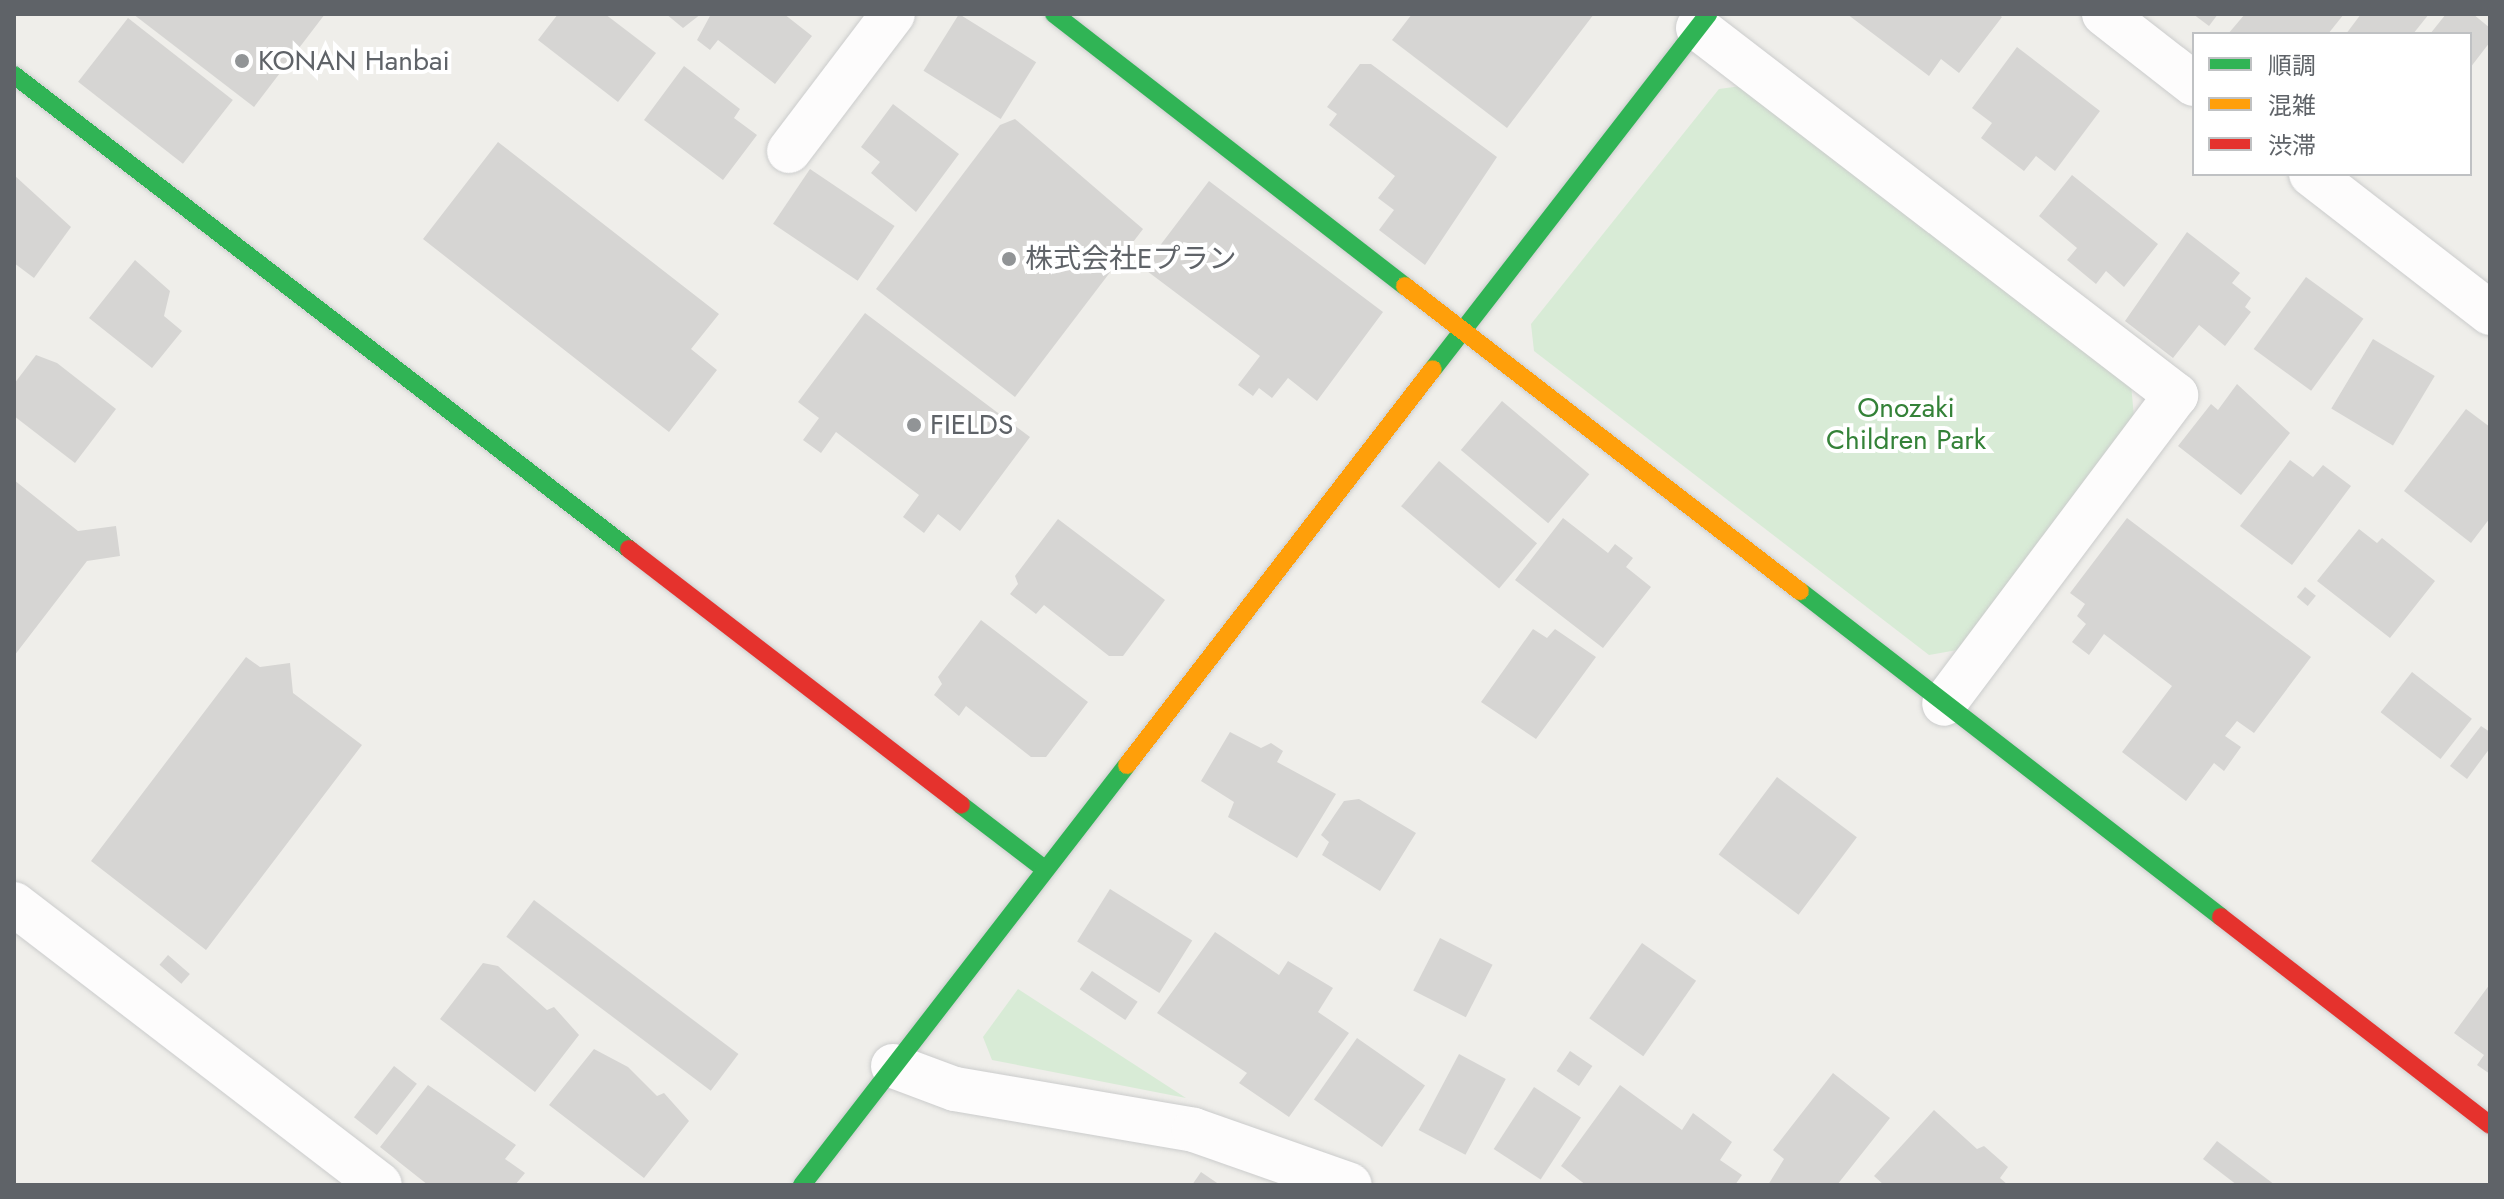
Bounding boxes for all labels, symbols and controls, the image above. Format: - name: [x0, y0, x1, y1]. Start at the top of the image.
- legend: [2192, 32, 2472, 176]
- place label: KONAN Hanbai: [258, 44, 450, 78]
- text: 順調: [2268, 48, 2316, 83]
- marker: KONAN Hanbai: [233, 52, 251, 70]
- text: 混雑: [2268, 88, 2316, 123]
- text: 渋滞: [2268, 128, 2316, 163]
- place label: 株式会社Eプラン: [1025, 242, 1236, 276]
- marker: 株式会社Eプラン: [1000, 250, 1018, 268]
- park label: Onozaki Children Park: [1826, 391, 1986, 457]
- place label: FIELDS: [930, 408, 1013, 442]
- marker: FIELDS: [905, 416, 923, 434]

